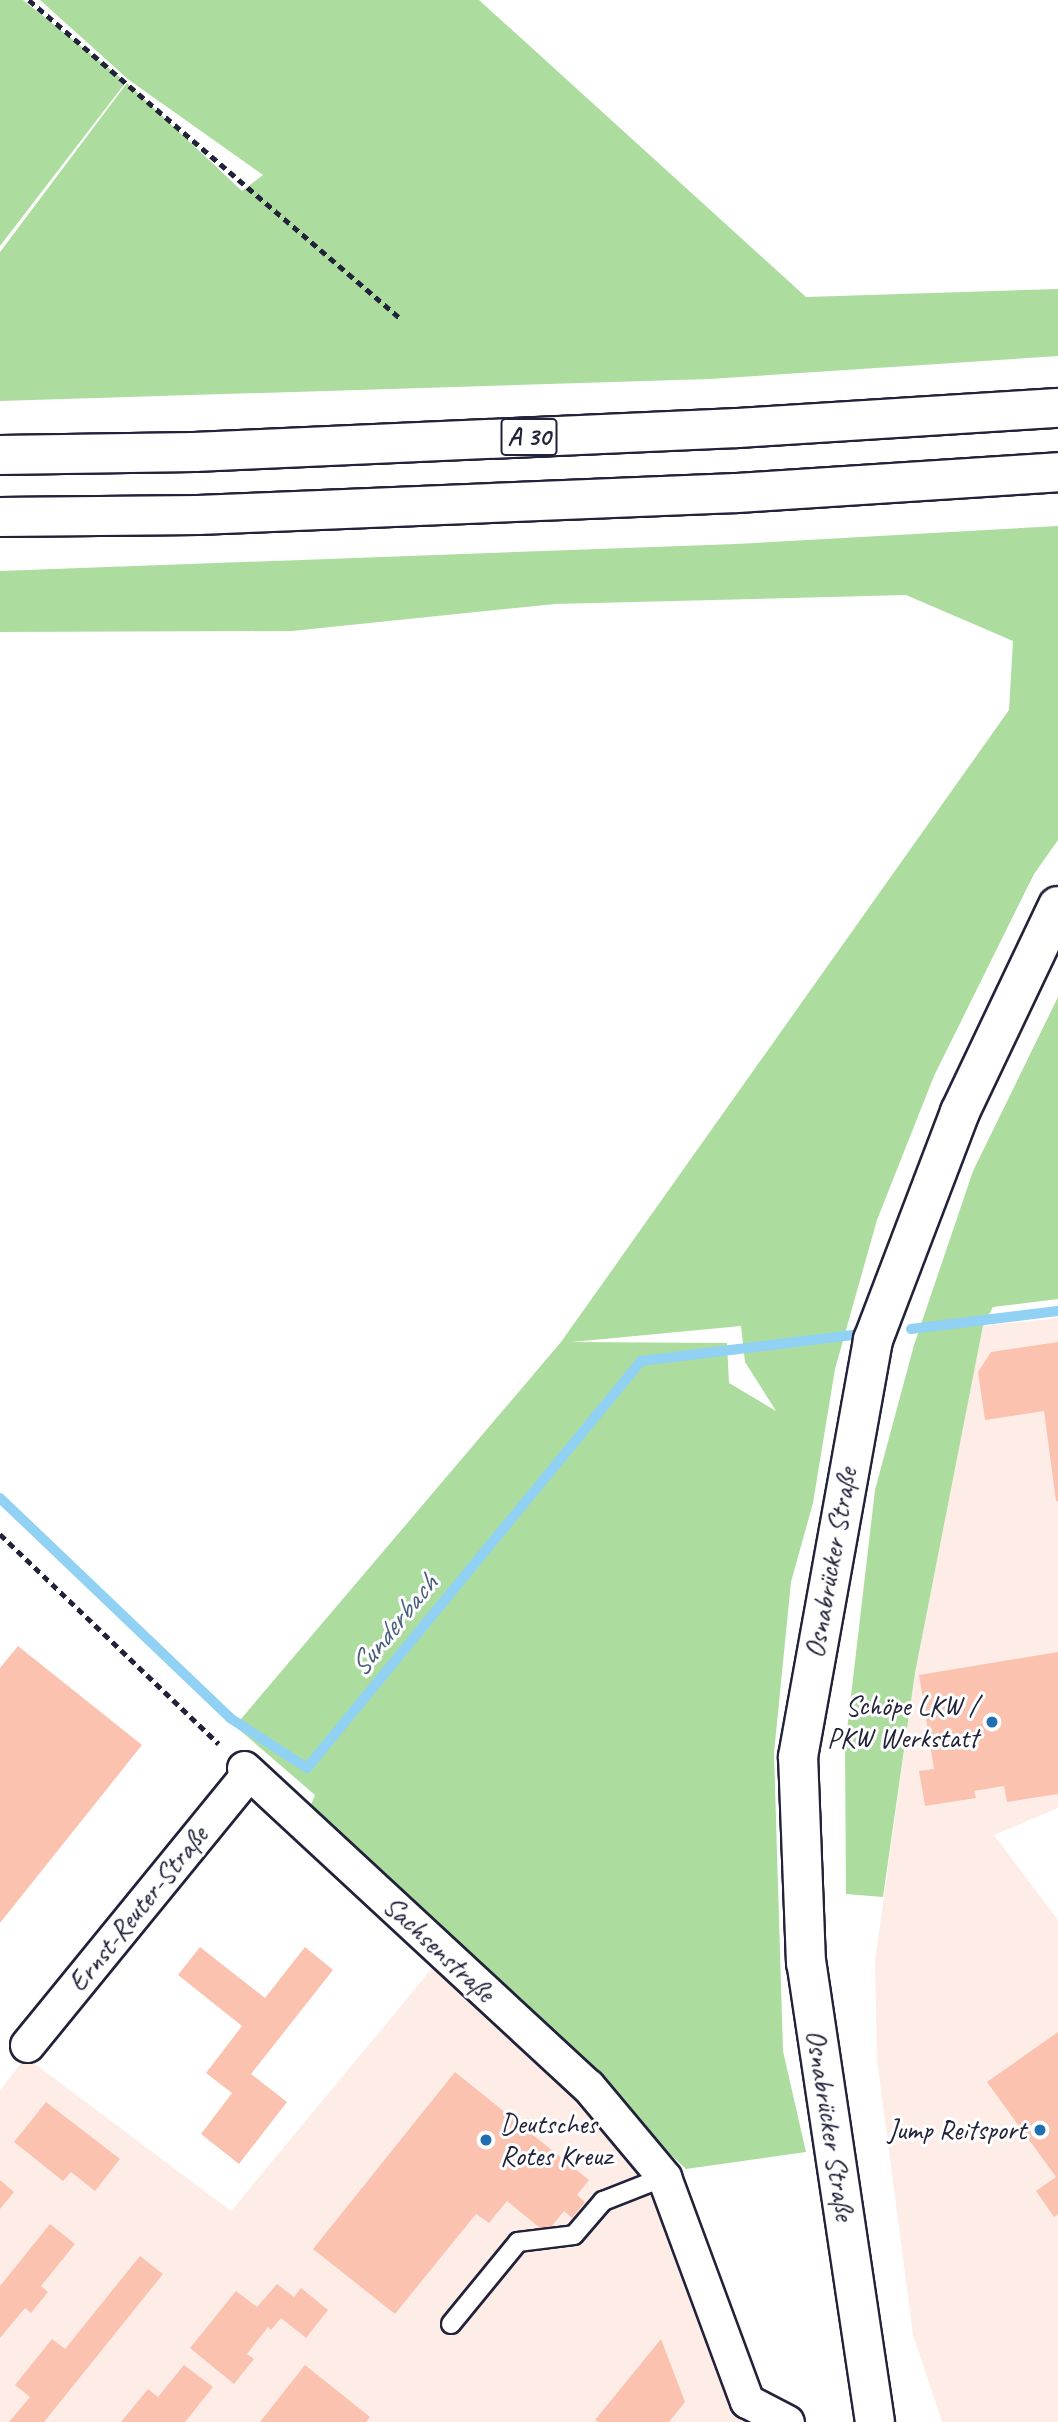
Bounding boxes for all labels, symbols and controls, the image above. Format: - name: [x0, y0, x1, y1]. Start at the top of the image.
- road number: A 30: [499, 414, 559, 460]
- street label: Osnabrücker Straße: [798, 1465, 864, 1661]
- water label: Sunderbach: [341, 1567, 445, 1683]
- place label: Schöpe LKW / PKW Werkstatt: [827, 1689, 978, 1755]
- marker: Schöpe LKW / PKW Werkstatt: [984, 1714, 1000, 1730]
- street label: Ernst-Reuter-Straße: [61, 1819, 215, 1999]
- street label: Sachsenstraße: [376, 1889, 502, 2009]
- street label: Osnabrücker Straße: [798, 2027, 862, 2223]
- place label: Deutsches Rotes Kreuz: [500, 2107, 612, 2173]
- place label: Jump Reitsport: [887, 2113, 1026, 2147]
- marker: Jump Reitsport: [1032, 2122, 1048, 2138]
- marker: Deutsches Rotes Kreuz: [478, 2132, 494, 2148]

